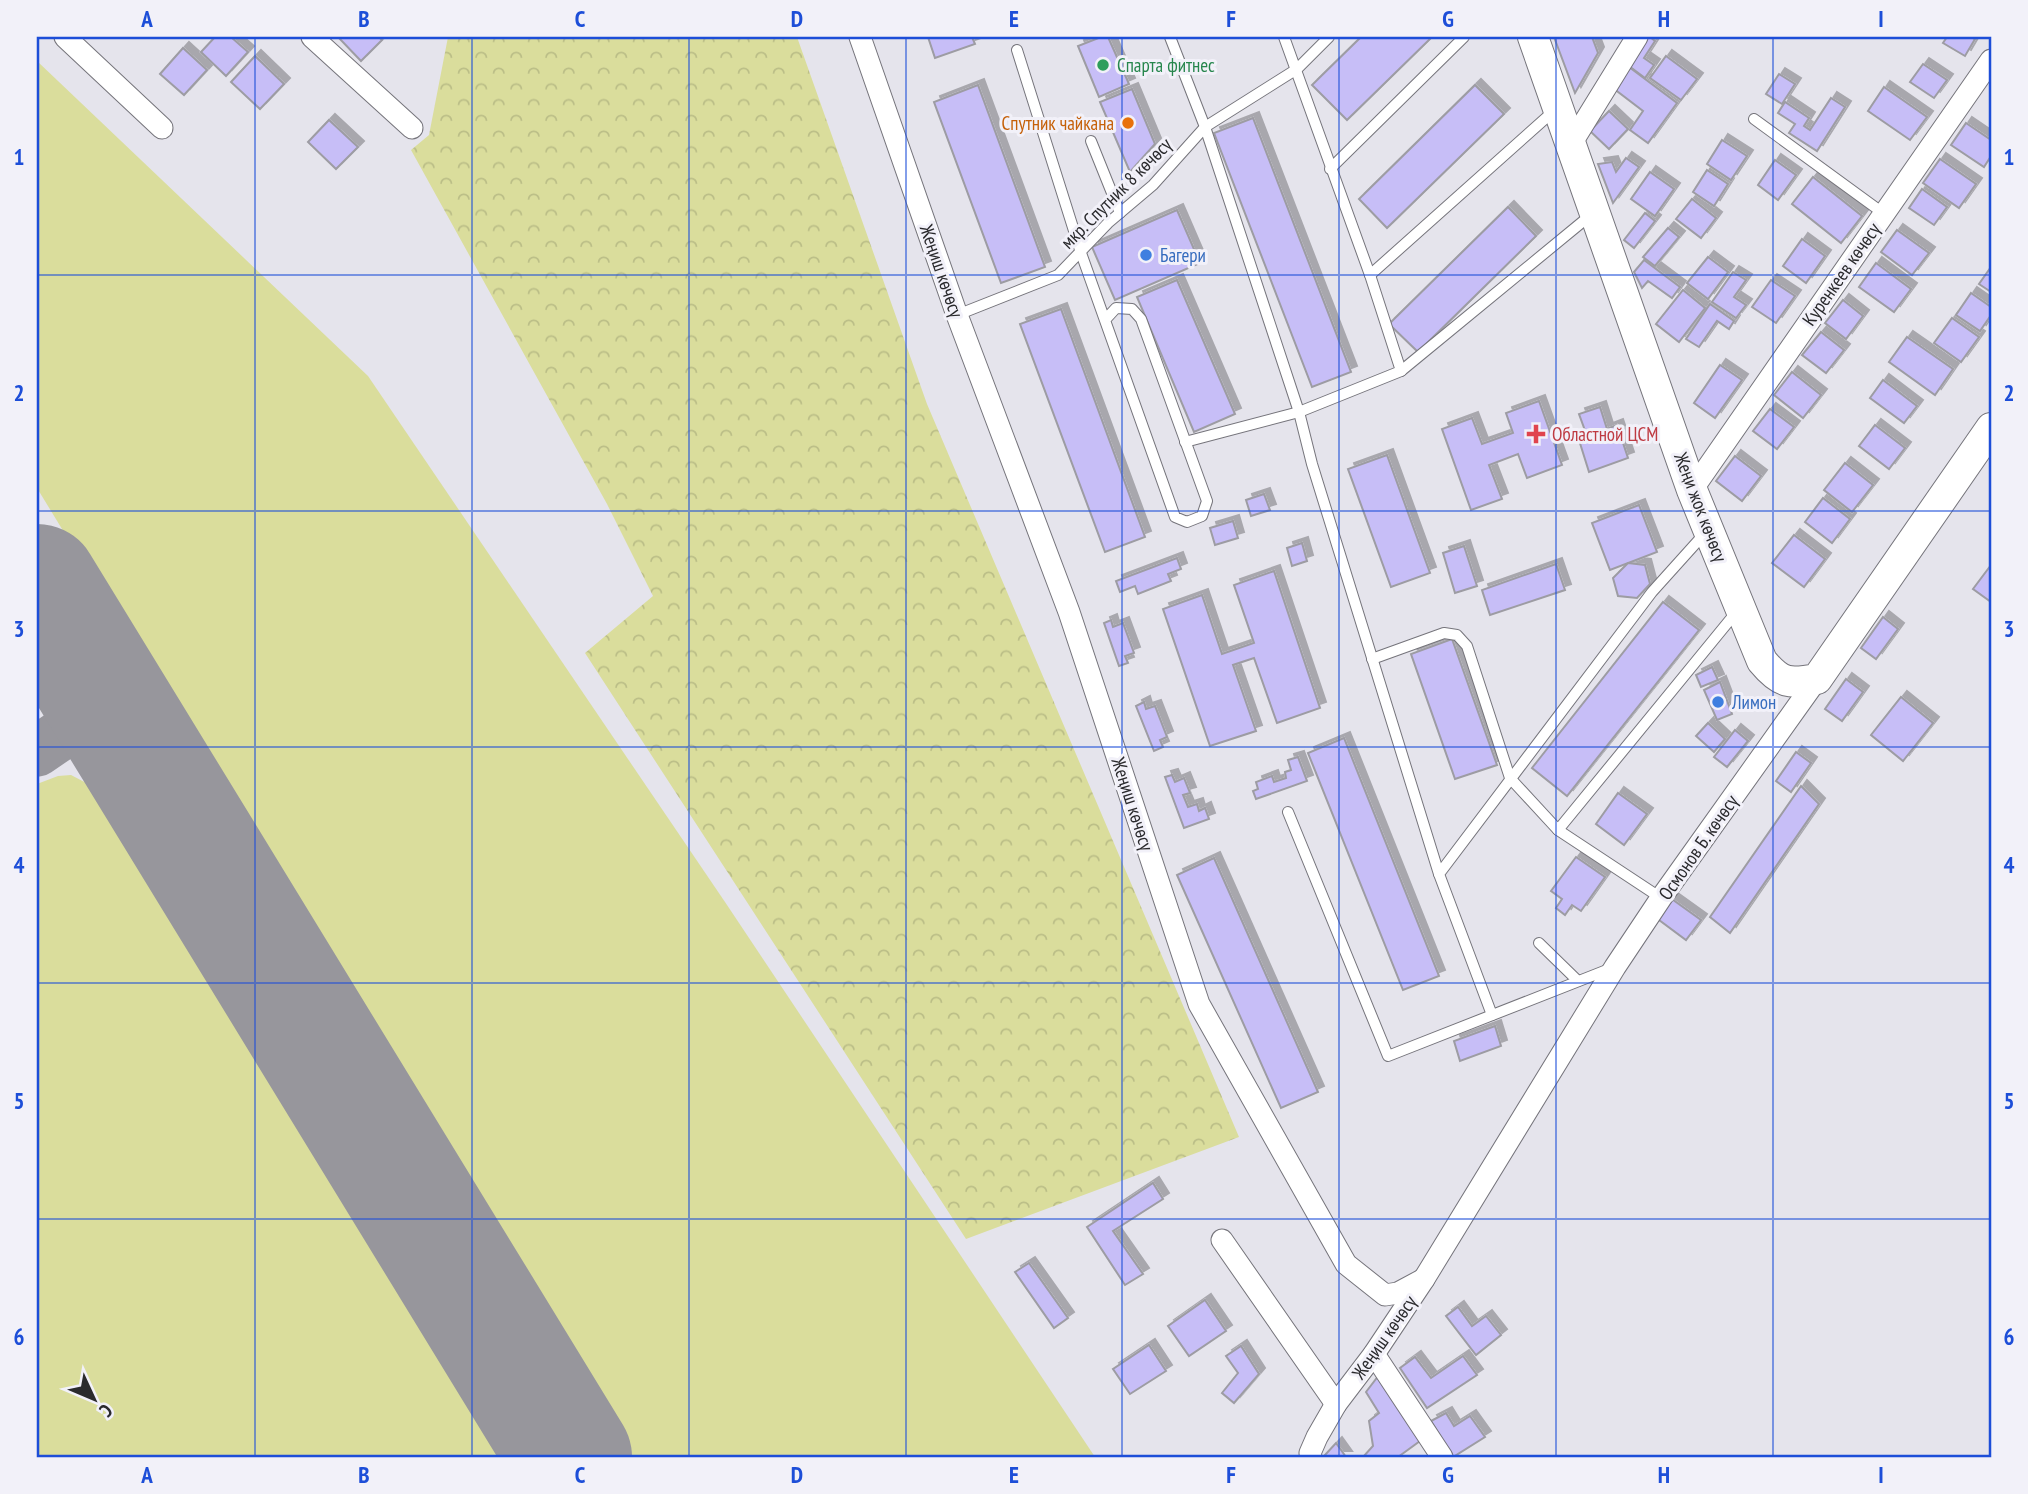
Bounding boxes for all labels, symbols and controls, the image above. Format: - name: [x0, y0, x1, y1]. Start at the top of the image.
- text: A: [140, 4, 153, 33]
- text: B: [358, 4, 370, 33]
- text: C: [575, 4, 586, 33]
- text: D: [791, 4, 803, 33]
- text: E: [1009, 4, 1019, 33]
- text: F: [1226, 4, 1236, 33]
- text: G: [1442, 4, 1454, 33]
- text: H: [1658, 4, 1670, 33]
- text: I: [1878, 4, 1884, 33]
- place label: Спарта фитнес: [1117, 53, 1215, 77]
- marker: Спарта фитнес: [1095, 57, 1111, 73]
- place label: Спутник чайкана: [1002, 111, 1114, 135]
- marker: Спутник чайкана: [1120, 115, 1136, 131]
- street label: мкр. Спутник 8 көчөсү: [1055, 132, 1177, 254]
- text: 1: [14, 142, 25, 171]
- text: 1: [2004, 142, 2015, 171]
- street label: Куренкеев көчөсү: [1797, 217, 1886, 330]
- street label: Жеңиш көчөсү: [915, 220, 969, 321]
- place label: Багери: [1160, 243, 1206, 267]
- marker: Багери: [1138, 247, 1154, 263]
- text: 2: [14, 378, 25, 407]
- text: 2: [2004, 378, 2015, 407]
- place label: Областной ЦСМ: [1552, 422, 1658, 446]
- marker: Областной ЦСМ: [1526, 424, 1546, 444]
- street label: Жеңи жок көчөсү: [1669, 448, 1733, 566]
- text: 3: [14, 614, 25, 643]
- text: 3: [2004, 614, 2015, 643]
- place label: Лимон: [1731, 690, 1776, 714]
- marker: Лимон: [1710, 694, 1726, 710]
- street label: Жеңиш көчөсү: [1106, 753, 1160, 854]
- street label: Осмонов Б. көчөсү: [1653, 789, 1743, 904]
- text: 4: [14, 850, 25, 879]
- text: 4: [2004, 850, 2015, 879]
- text: 5: [14, 1086, 25, 1115]
- text: 5: [2004, 1086, 2015, 1115]
- street label: Жеңиш көчөсү: [1346, 1290, 1422, 1384]
- text: 6: [14, 1322, 25, 1351]
- text: 6: [2004, 1322, 2015, 1351]
- north arrow: [60, 1364, 130, 1434]
- text: С: [94, 1399, 118, 1422]
- text: A: [140, 1460, 153, 1489]
- text: B: [358, 1460, 370, 1489]
- text: C: [575, 1460, 586, 1489]
- text: D: [791, 1460, 803, 1489]
- text: E: [1009, 1460, 1019, 1489]
- text: F: [1226, 1460, 1236, 1489]
- text: G: [1442, 1460, 1454, 1489]
- text: H: [1658, 1460, 1670, 1489]
- text: I: [1878, 1460, 1884, 1489]

